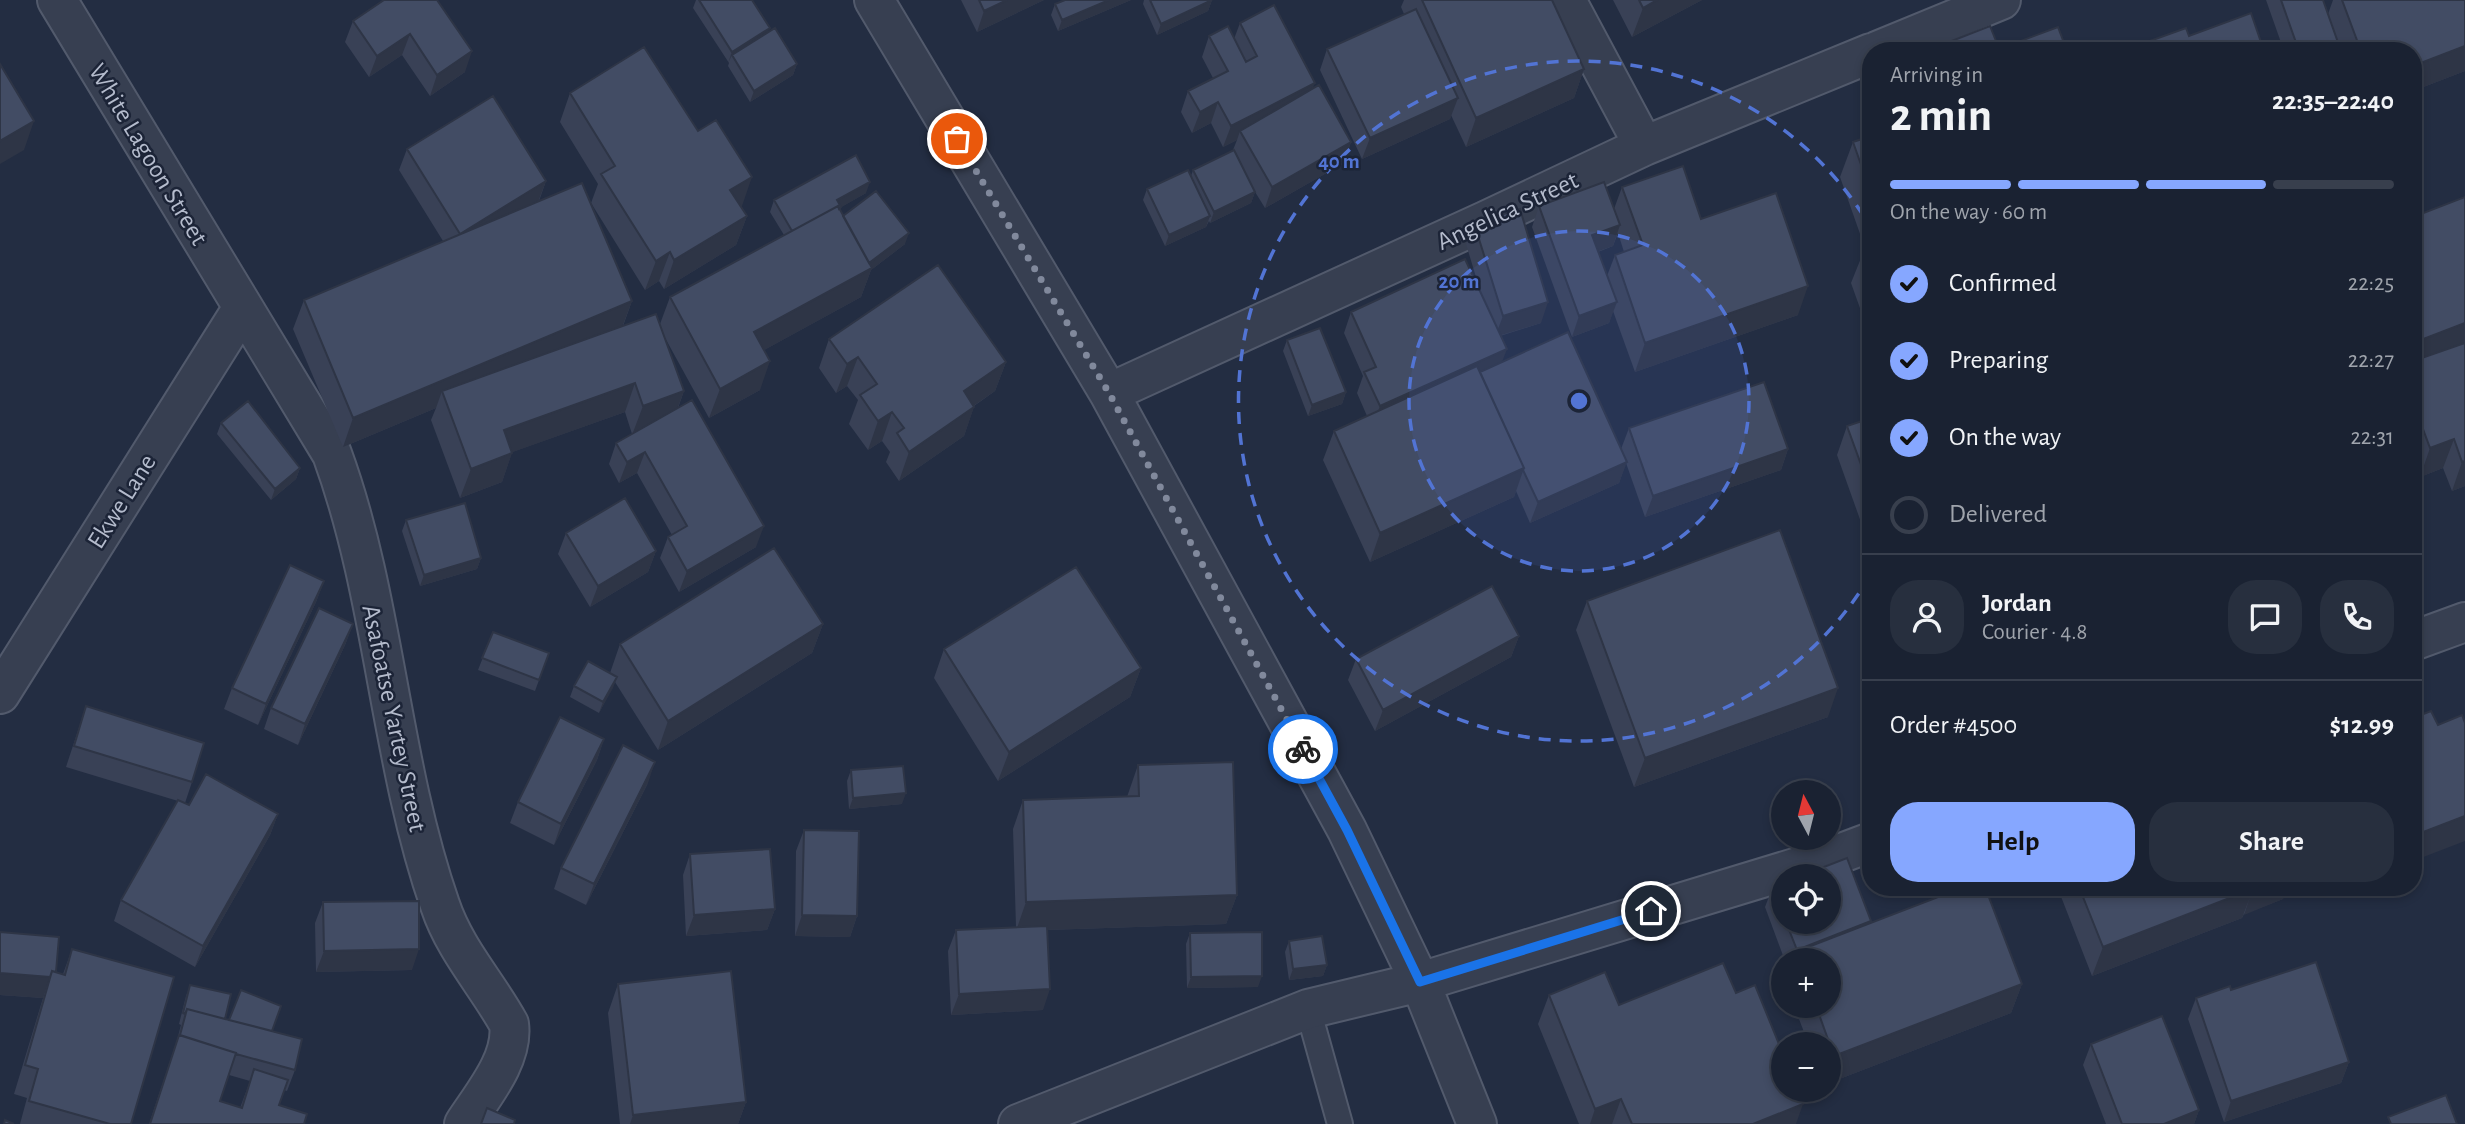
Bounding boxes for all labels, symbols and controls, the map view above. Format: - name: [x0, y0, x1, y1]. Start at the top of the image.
- street label: White Lagoon Street: [84, 59, 213, 250]
- text: Arriving in: [1890, 64, 1983, 87]
- text: 22:35–22:40: [2272, 88, 2394, 114]
- text: 2 min: [1890, 93, 1992, 139]
- pin: [927, 109, 987, 169]
- icon: bag: [938, 120, 976, 158]
- text: 40 m: [1318, 151, 1360, 172]
- street label: Angelica Street: [1433, 167, 1582, 255]
- text: On the way · 60 m: [1890, 201, 2047, 224]
- icon: check: [1890, 265, 1928, 303]
- text: Confirmed: [1949, 270, 2057, 296]
- text: 20 m: [1439, 271, 1479, 292]
- text: 22:25: [2348, 272, 2394, 295]
- icon: check: [1890, 342, 1928, 380]
- text: Preparing: [1949, 347, 2048, 373]
- text: 22:27: [2348, 349, 2394, 372]
- centre of rings: [1567, 389, 1591, 413]
- icon: check: [1890, 419, 1928, 457]
- text: On the way: [1949, 424, 2061, 450]
- text: 22:31: [2350, 426, 2394, 449]
- street label: Ekwe Lane: [83, 450, 161, 553]
- text: Delivered: [1949, 501, 2047, 527]
- button: person: [1890, 580, 1964, 654]
- button: chat: [2228, 580, 2302, 654]
- button: phone: [2320, 580, 2394, 654]
- text: Jordan: [1982, 590, 2052, 616]
- street label: Asafoatse Yartey Street: [357, 602, 431, 834]
- text: Courier · 4.8: [1982, 621, 2087, 644]
- text: Order #4500: [1890, 712, 2017, 738]
- text: $12.99: [2330, 712, 2394, 738]
- courier: [1268, 714, 1338, 784]
- icon: bike: [1284, 730, 1322, 768]
- north arrow: [1771, 780, 1841, 850]
- map controls: [1771, 780, 1841, 1102]
- button: Help: [1890, 802, 2135, 882]
- button: Share: [2149, 802, 2394, 882]
- button: locate: [1771, 864, 1841, 934]
- pin: [1621, 881, 1681, 941]
- icon: home: [1632, 892, 1670, 930]
- button: +: [1771, 948, 1841, 1018]
- button: −: [1771, 1032, 1841, 1102]

